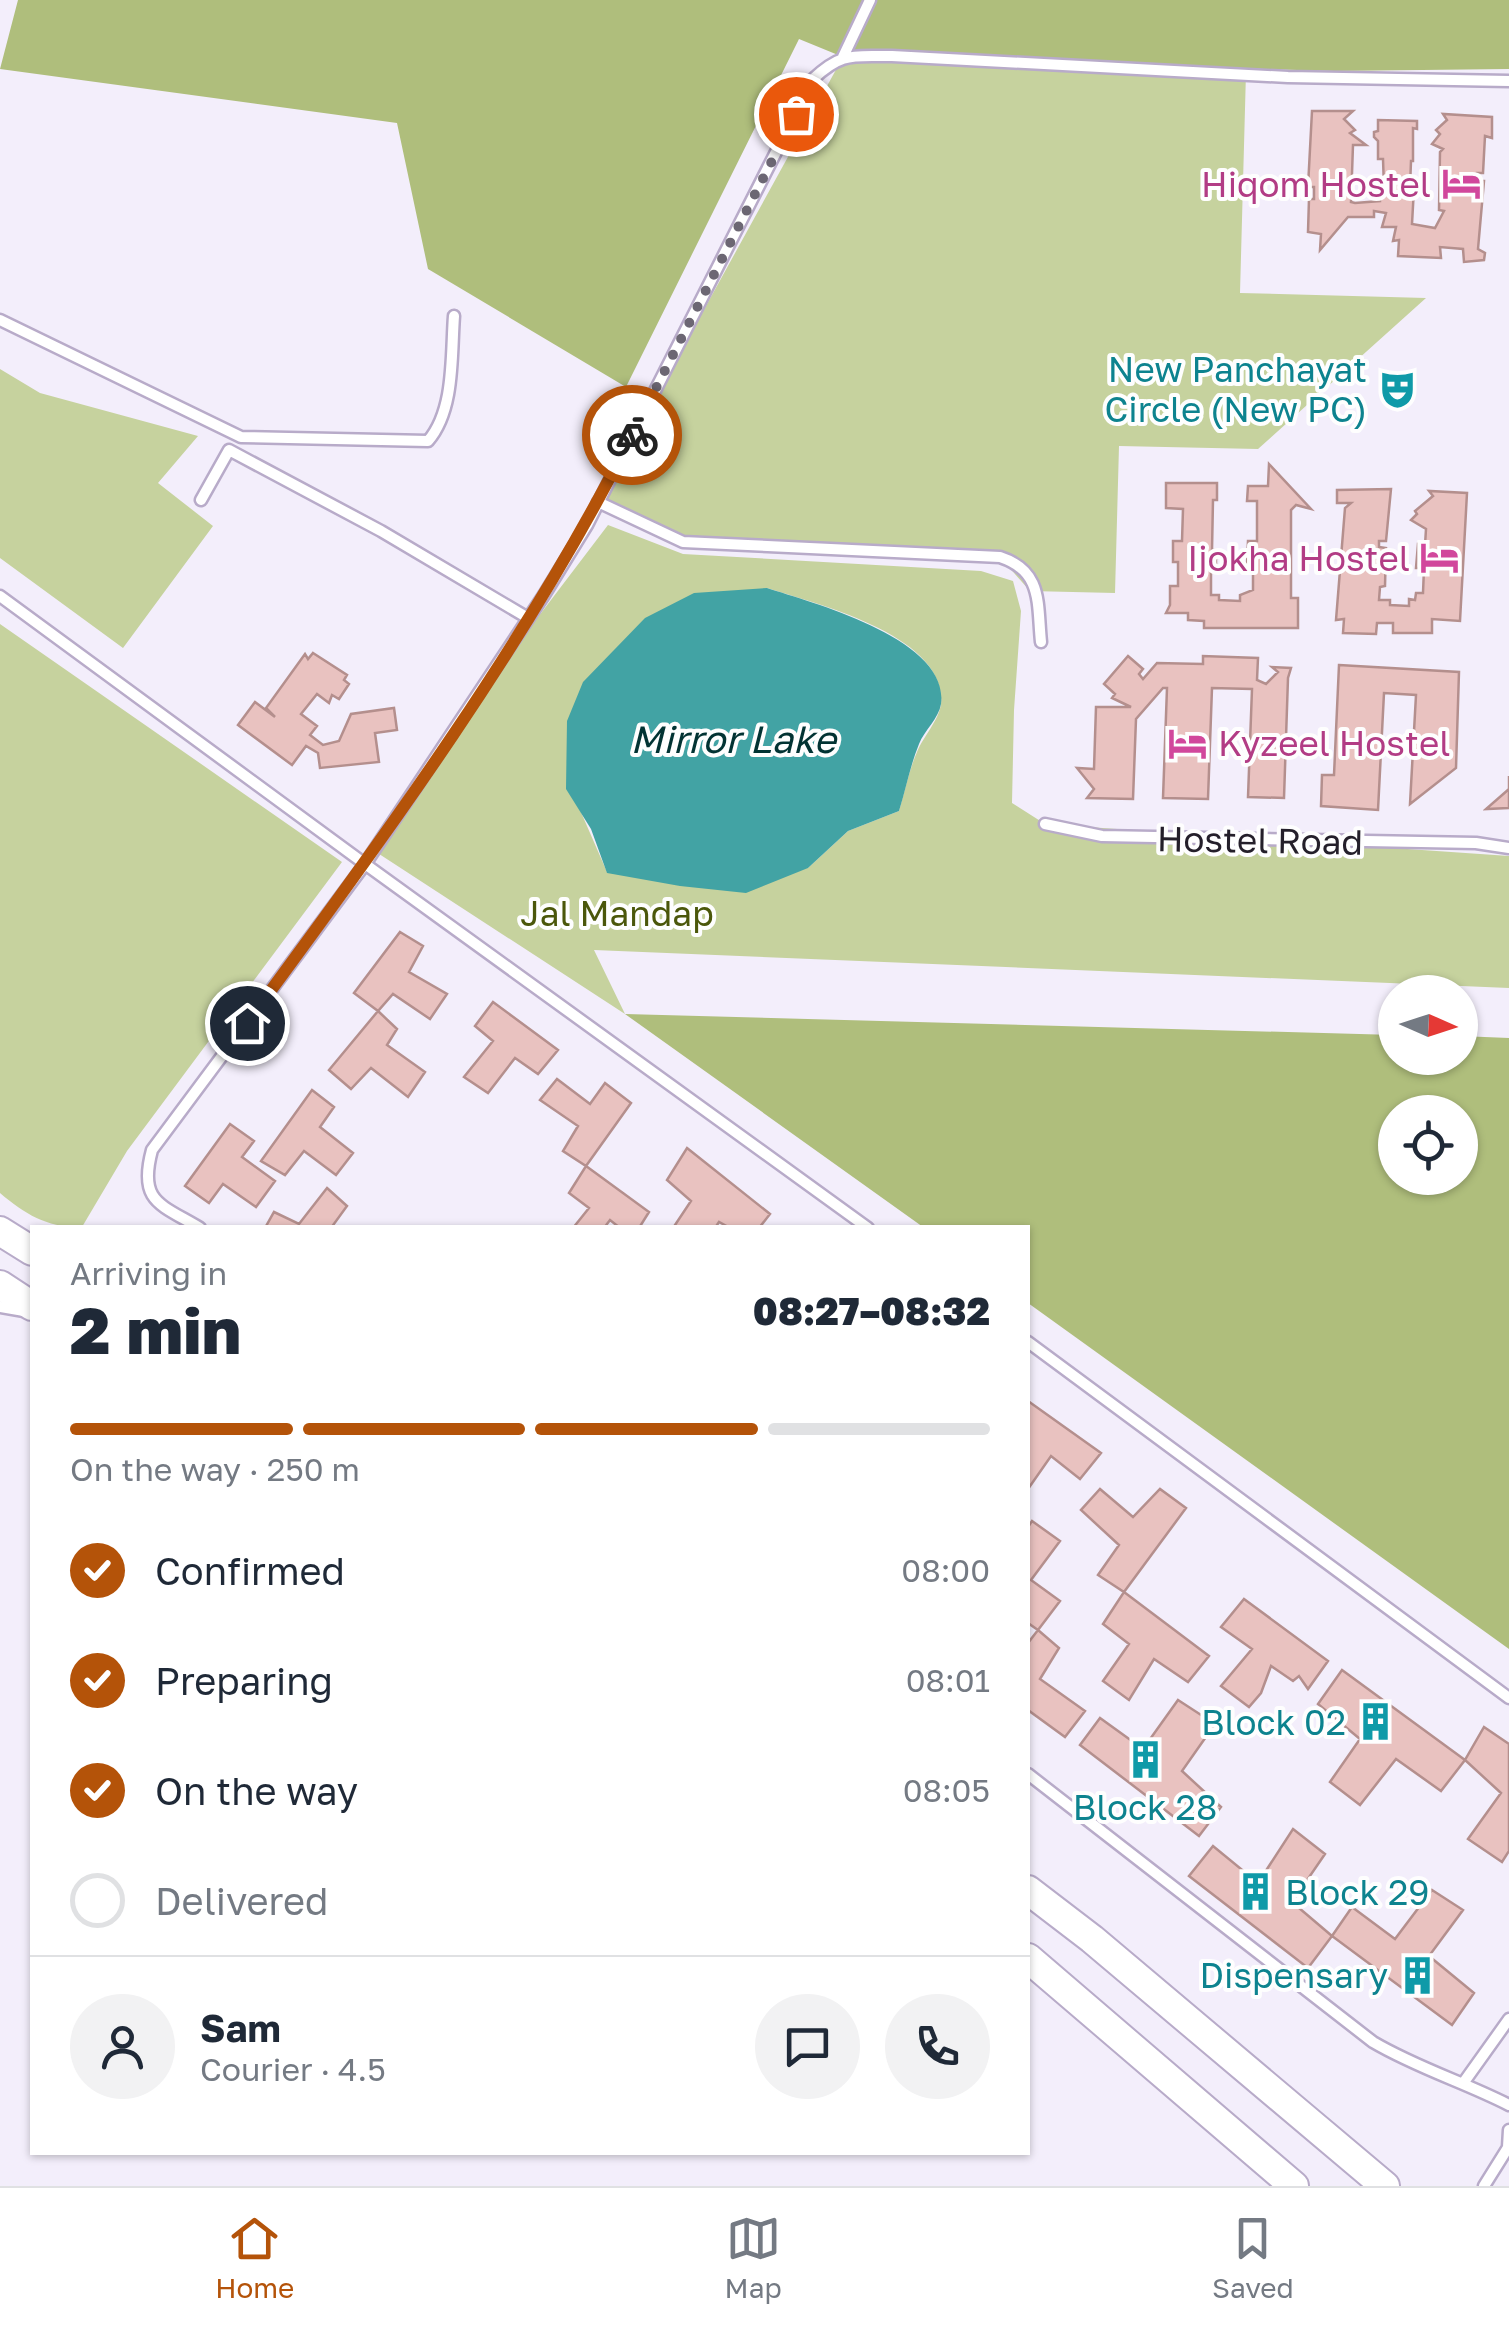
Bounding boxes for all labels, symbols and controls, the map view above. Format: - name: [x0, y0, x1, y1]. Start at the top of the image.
- pin: [754, 72, 839, 157]
- icon: bag: [769, 87, 824, 142]
- place label: Hiqom Hostel: [1201, 163, 1431, 205]
- hotel icon: Hiqom Hostel: [1440, 163, 1482, 205]
- place label: New Panchayat Circle (New PC): [1105, 348, 1367, 430]
- theatre icon: New Panchayat Circle (New PC): [1376, 368, 1418, 410]
- courier: [582, 385, 682, 485]
- icon: bike: [605, 408, 660, 463]
- place label: Ijokha Hostel: [1187, 537, 1410, 579]
- hotel icon: Ijokha Hostel: [1419, 537, 1461, 579]
- water label: Mirror Lake: [630, 716, 839, 761]
- hotel icon: Kyzeel Hostel: [1167, 722, 1209, 764]
- place label: Kyzeel Hostel: [1218, 722, 1450, 764]
- street label: Hostel Road: [1157, 817, 1363, 863]
- park label: Jal Mandap: [520, 892, 714, 934]
- north arrow: [1378, 975, 1478, 1075]
- map controls: [1378, 975, 1478, 1195]
- pin: [205, 981, 290, 1066]
- icon: home: [220, 996, 275, 1051]
- button: locate: [1378, 1095, 1478, 1195]
- text: Arriving in: [70, 1254, 227, 1292]
- text: 08:27–08:32: [753, 1288, 990, 1333]
- text: 2 min: [70, 1290, 241, 1368]
- text: On the way · 250 m: [70, 1450, 360, 1488]
- icon: check: [70, 1543, 125, 1598]
- text: Confirmed: [155, 1548, 345, 1593]
- text: 08:00: [901, 1551, 990, 1589]
- icon: check: [70, 1653, 125, 1708]
- text: Preparing: [155, 1658, 333, 1703]
- text: 08:01: [906, 1661, 990, 1699]
- place label: Block 02: [1201, 1701, 1346, 1743]
- building icon: Block 02: [1355, 1701, 1397, 1743]
- building icon: Block 28: [1124, 1739, 1166, 1781]
- icon: check: [70, 1763, 125, 1818]
- text: On the way: [155, 1768, 358, 1813]
- text: 08:05: [903, 1771, 990, 1809]
- place label: Block 28: [1073, 1786, 1217, 1828]
- building icon: Block 29: [1234, 1871, 1276, 1913]
- place label: Block 29: [1285, 1871, 1429, 1913]
- text: Delivered: [155, 1878, 328, 1923]
- place label: Dispensary: [1200, 1954, 1388, 1996]
- building icon: Dispensary: [1397, 1954, 1439, 1996]
- button: person: [70, 1994, 175, 2099]
- button: chat: [755, 1994, 860, 2099]
- button: phone: [885, 1994, 990, 2099]
- text: Sam: [200, 2005, 281, 2050]
- text: Courier · 4.5: [200, 2050, 386, 2088]
- tab: Home: [215, 2211, 294, 2304]
- tab: Map: [725, 2211, 782, 2304]
- tab: Saved: [1212, 2211, 1294, 2304]

